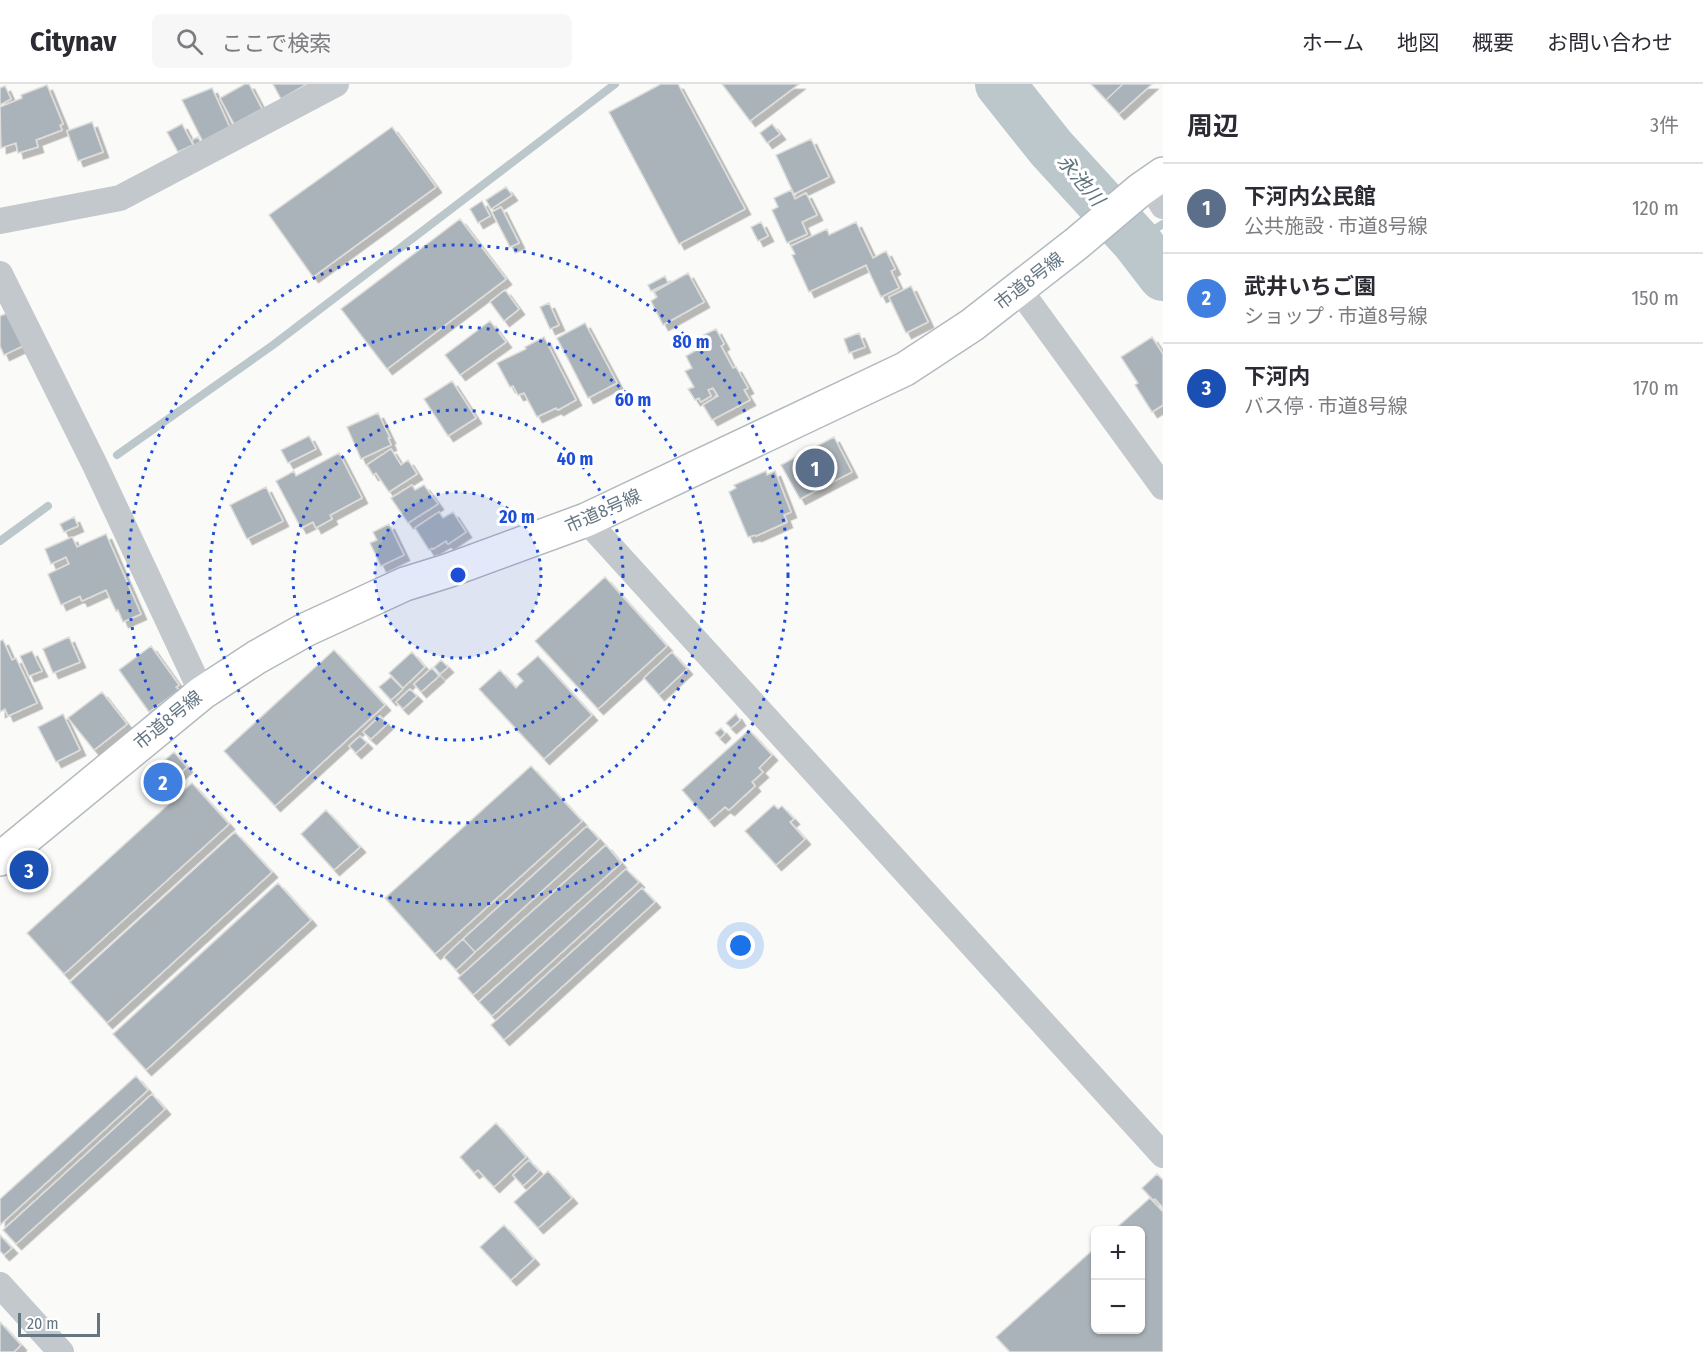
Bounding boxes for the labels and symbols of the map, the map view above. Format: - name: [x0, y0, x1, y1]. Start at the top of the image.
- water label: 永池川: [1053, 149, 1111, 212]
- street label: 市道8号線: [990, 247, 1068, 315]
- text: 80 m: [673, 331, 709, 353]
- text: 60 m: [615, 389, 651, 411]
- pin: 1: [796, 446, 834, 490]
- text: 40 m: [557, 448, 593, 470]
- street label: 市道8号線: [562, 484, 644, 538]
- text: 20 m: [498, 506, 535, 528]
- centre of rings: [448, 565, 468, 585]
- street label: 市道8号線: [130, 686, 206, 754]
- pin: 2: [144, 760, 182, 804]
- pin: 3: [9, 848, 48, 892]
- your location: [726, 931, 755, 960]
- scale bar: [18, 1310, 100, 1338]

